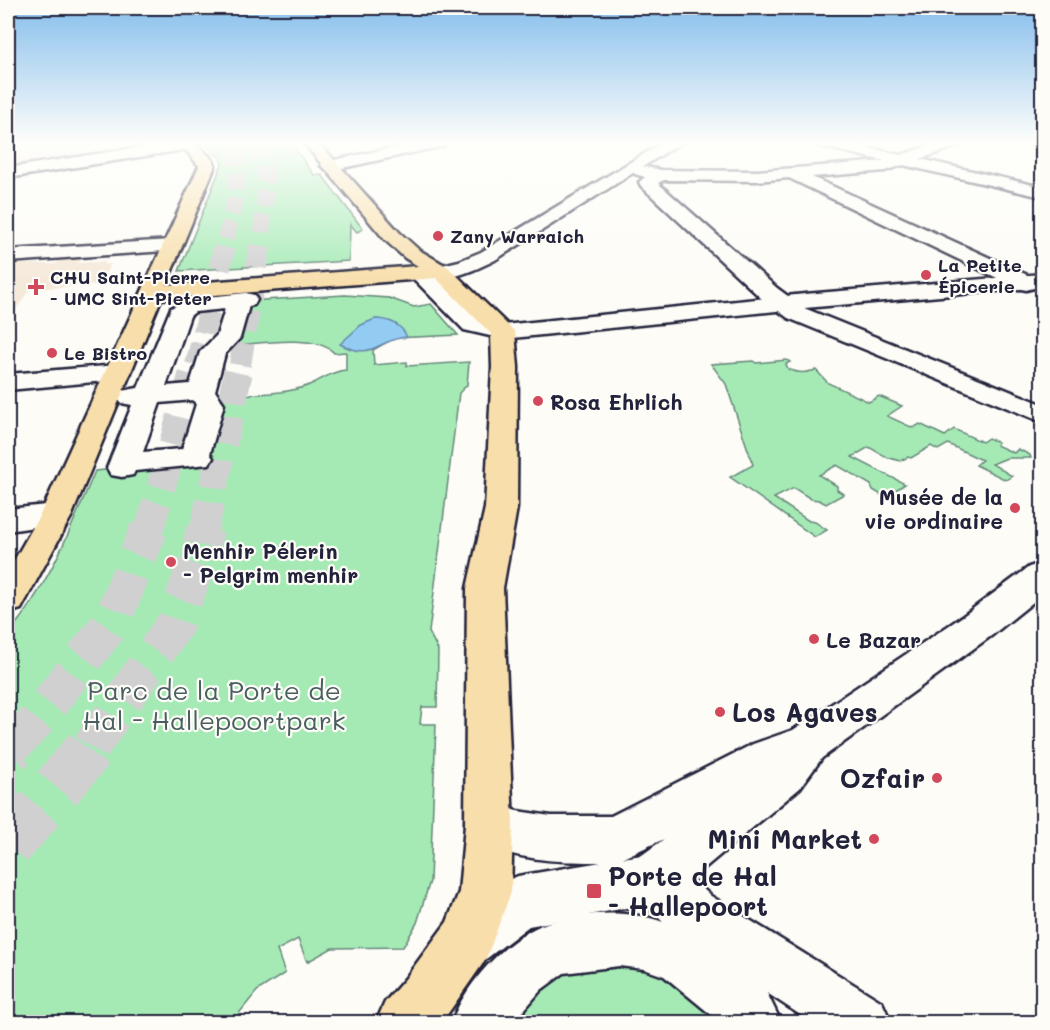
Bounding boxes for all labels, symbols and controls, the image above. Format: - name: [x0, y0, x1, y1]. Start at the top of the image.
- place label: Zany Warraich: [450, 224, 584, 248]
- marker: Zany Warraich: [431, 229, 445, 243]
- place label: La Petite Épicerie: [938, 253, 1022, 298]
- place label: CHU Saint-Pierre - UMC Sint-Pieter: [50, 265, 212, 310]
- marker: La Petite Épicerie: [919, 268, 933, 282]
- marker: CHU Saint-Pierre - UMC Sint-Pieter: [27, 278, 45, 296]
- place label: Le Bistro: [64, 341, 147, 365]
- marker: Le Bistro: [45, 346, 59, 360]
- place label: Rosa Ehrlich: [550, 388, 682, 415]
- marker: Rosa Ehrlich: [531, 394, 545, 408]
- place label: Musée de la vie ordinaire: [865, 483, 1003, 534]
- marker: Musée de la vie ordinaire: [1008, 501, 1022, 515]
- place label: Menhir Pélerin - Pelgrim menhir: [183, 537, 358, 588]
- marker: Menhir Pélerin - Pelgrim menhir: [164, 555, 178, 569]
- place label: Le Bazar: [826, 626, 921, 653]
- marker: Le Bazar: [807, 632, 821, 646]
- park label: Parc de la Porte de Hal - Hallepoortpark: [82, 673, 346, 737]
- place label: Los Agaves: [732, 695, 878, 729]
- marker: Los Agaves: [713, 705, 727, 719]
- place label: Ozfair: [840, 761, 925, 795]
- marker: Ozfair: [930, 771, 944, 785]
- place label: Mini Market: [708, 822, 862, 856]
- marker: Mini Market: [867, 832, 881, 846]
- place label: Porte de Hal - Hallepoort: [608, 859, 777, 923]
- marker: Porte de Hal - Hallepoort: [585, 882, 603, 900]

